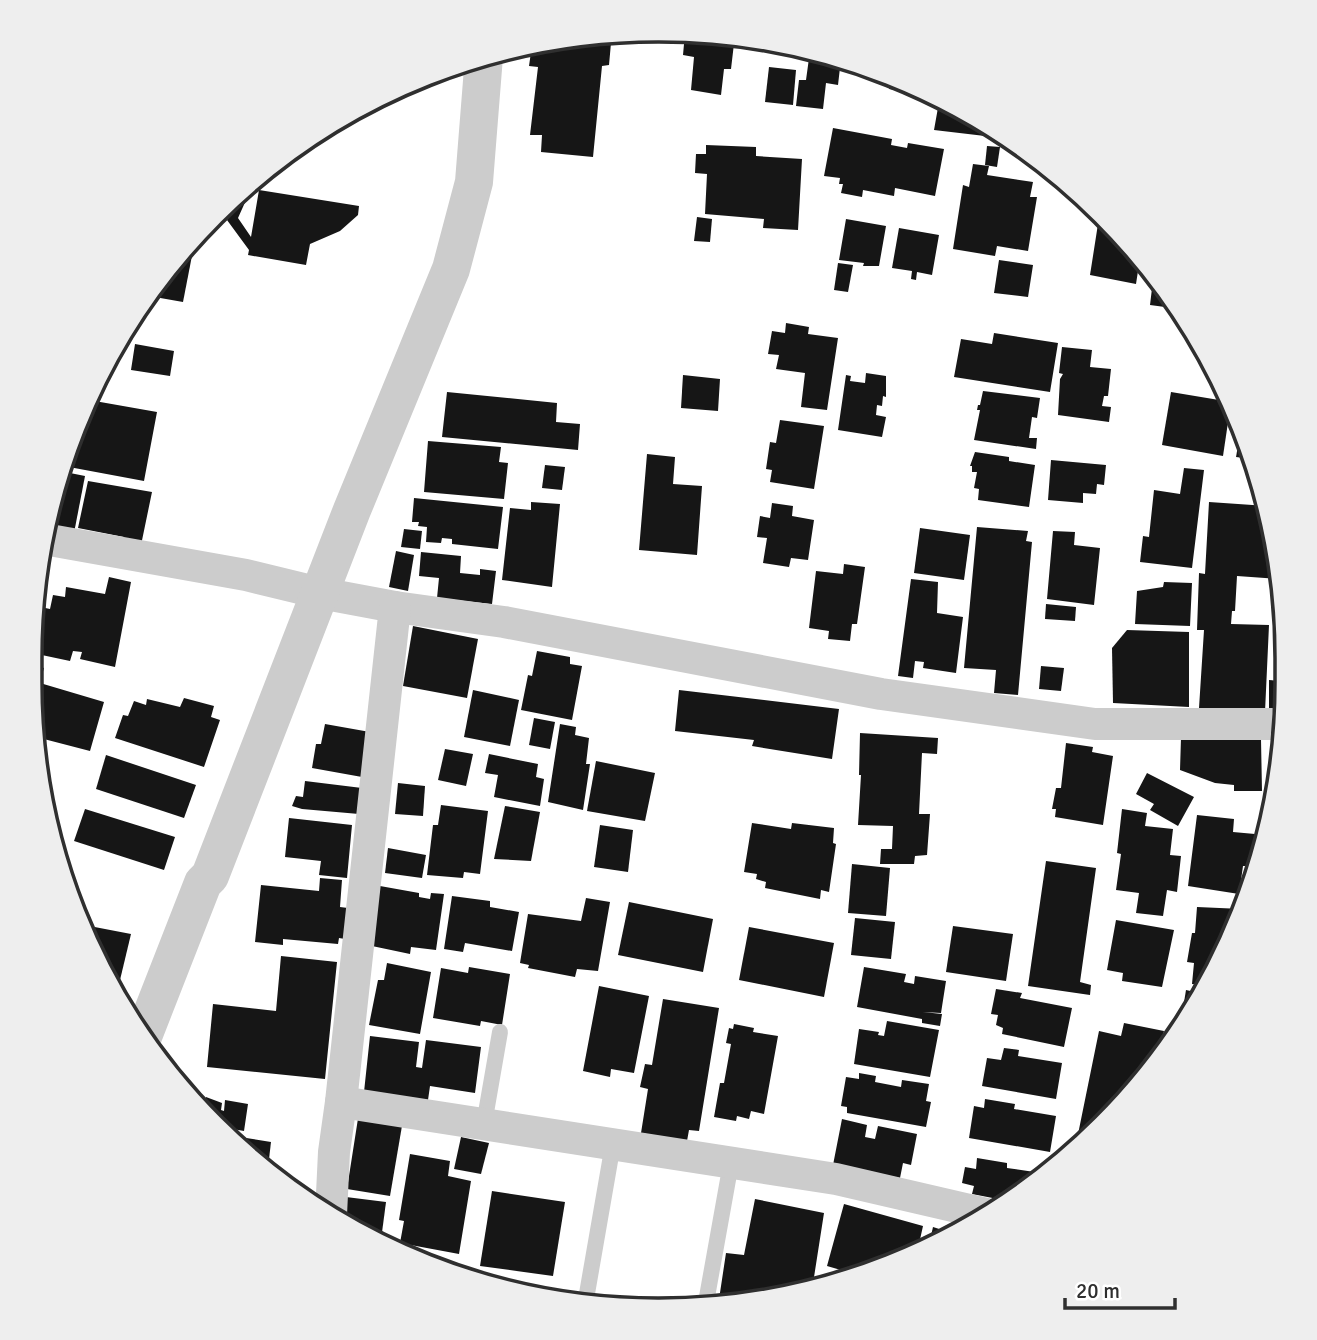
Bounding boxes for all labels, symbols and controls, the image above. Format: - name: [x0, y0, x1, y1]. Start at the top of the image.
- scale bar: [1065, 1266, 1175, 1310]
- text: 20 m: [1076, 1278, 1120, 1304]

